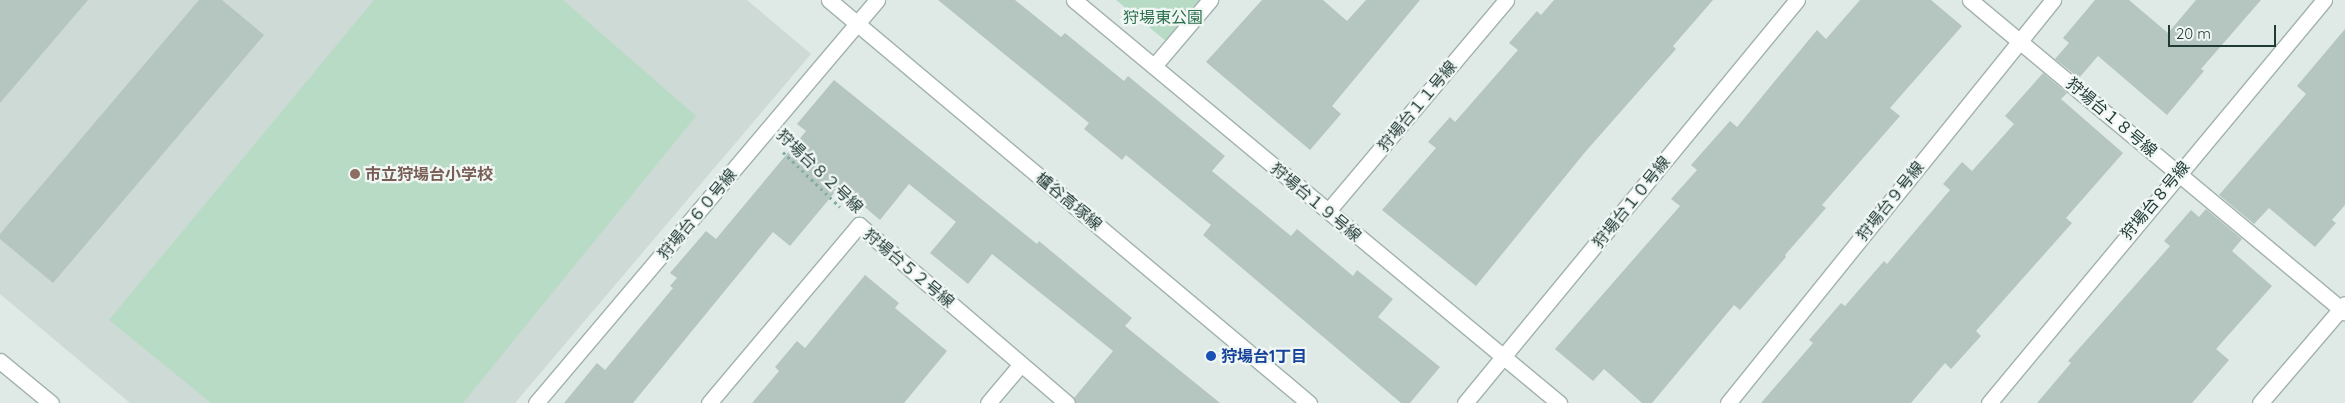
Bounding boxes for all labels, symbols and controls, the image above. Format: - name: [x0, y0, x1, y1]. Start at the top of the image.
- park label: 狩場東公園: [1123, 7, 1203, 27]
- scale bar: [2170, 15, 2278, 47]
- text: 20 m: [2176, 24, 2211, 43]
- street label: 狩場台１１号線: [1374, 57, 1460, 155]
- street label: 狩場台１８号線: [2063, 74, 2161, 160]
- street label: 狩場台８２号線: [773, 125, 867, 217]
- street label: 狩場台１０号線: [1588, 152, 1674, 252]
- street label: 狩場台８号線: [2117, 157, 2193, 243]
- street label: 狩場台９号線: [1852, 158, 1928, 244]
- street label: 狩場台１９号線: [1267, 159, 1365, 245]
- place label: 市立狩場台小学校: [365, 164, 493, 184]
- street label: 狩場台６０号線: [654, 165, 740, 263]
- marker: 市立狩場台小学校: [349, 168, 361, 180]
- street label: 櫨谷高塚線: [1032, 168, 1106, 234]
- street label: 狩場台５２号線: [860, 225, 958, 311]
- place label: 狩場台1丁目: [1221, 346, 1307, 366]
- marker: 狩場台1丁目: [1205, 350, 1217, 362]

